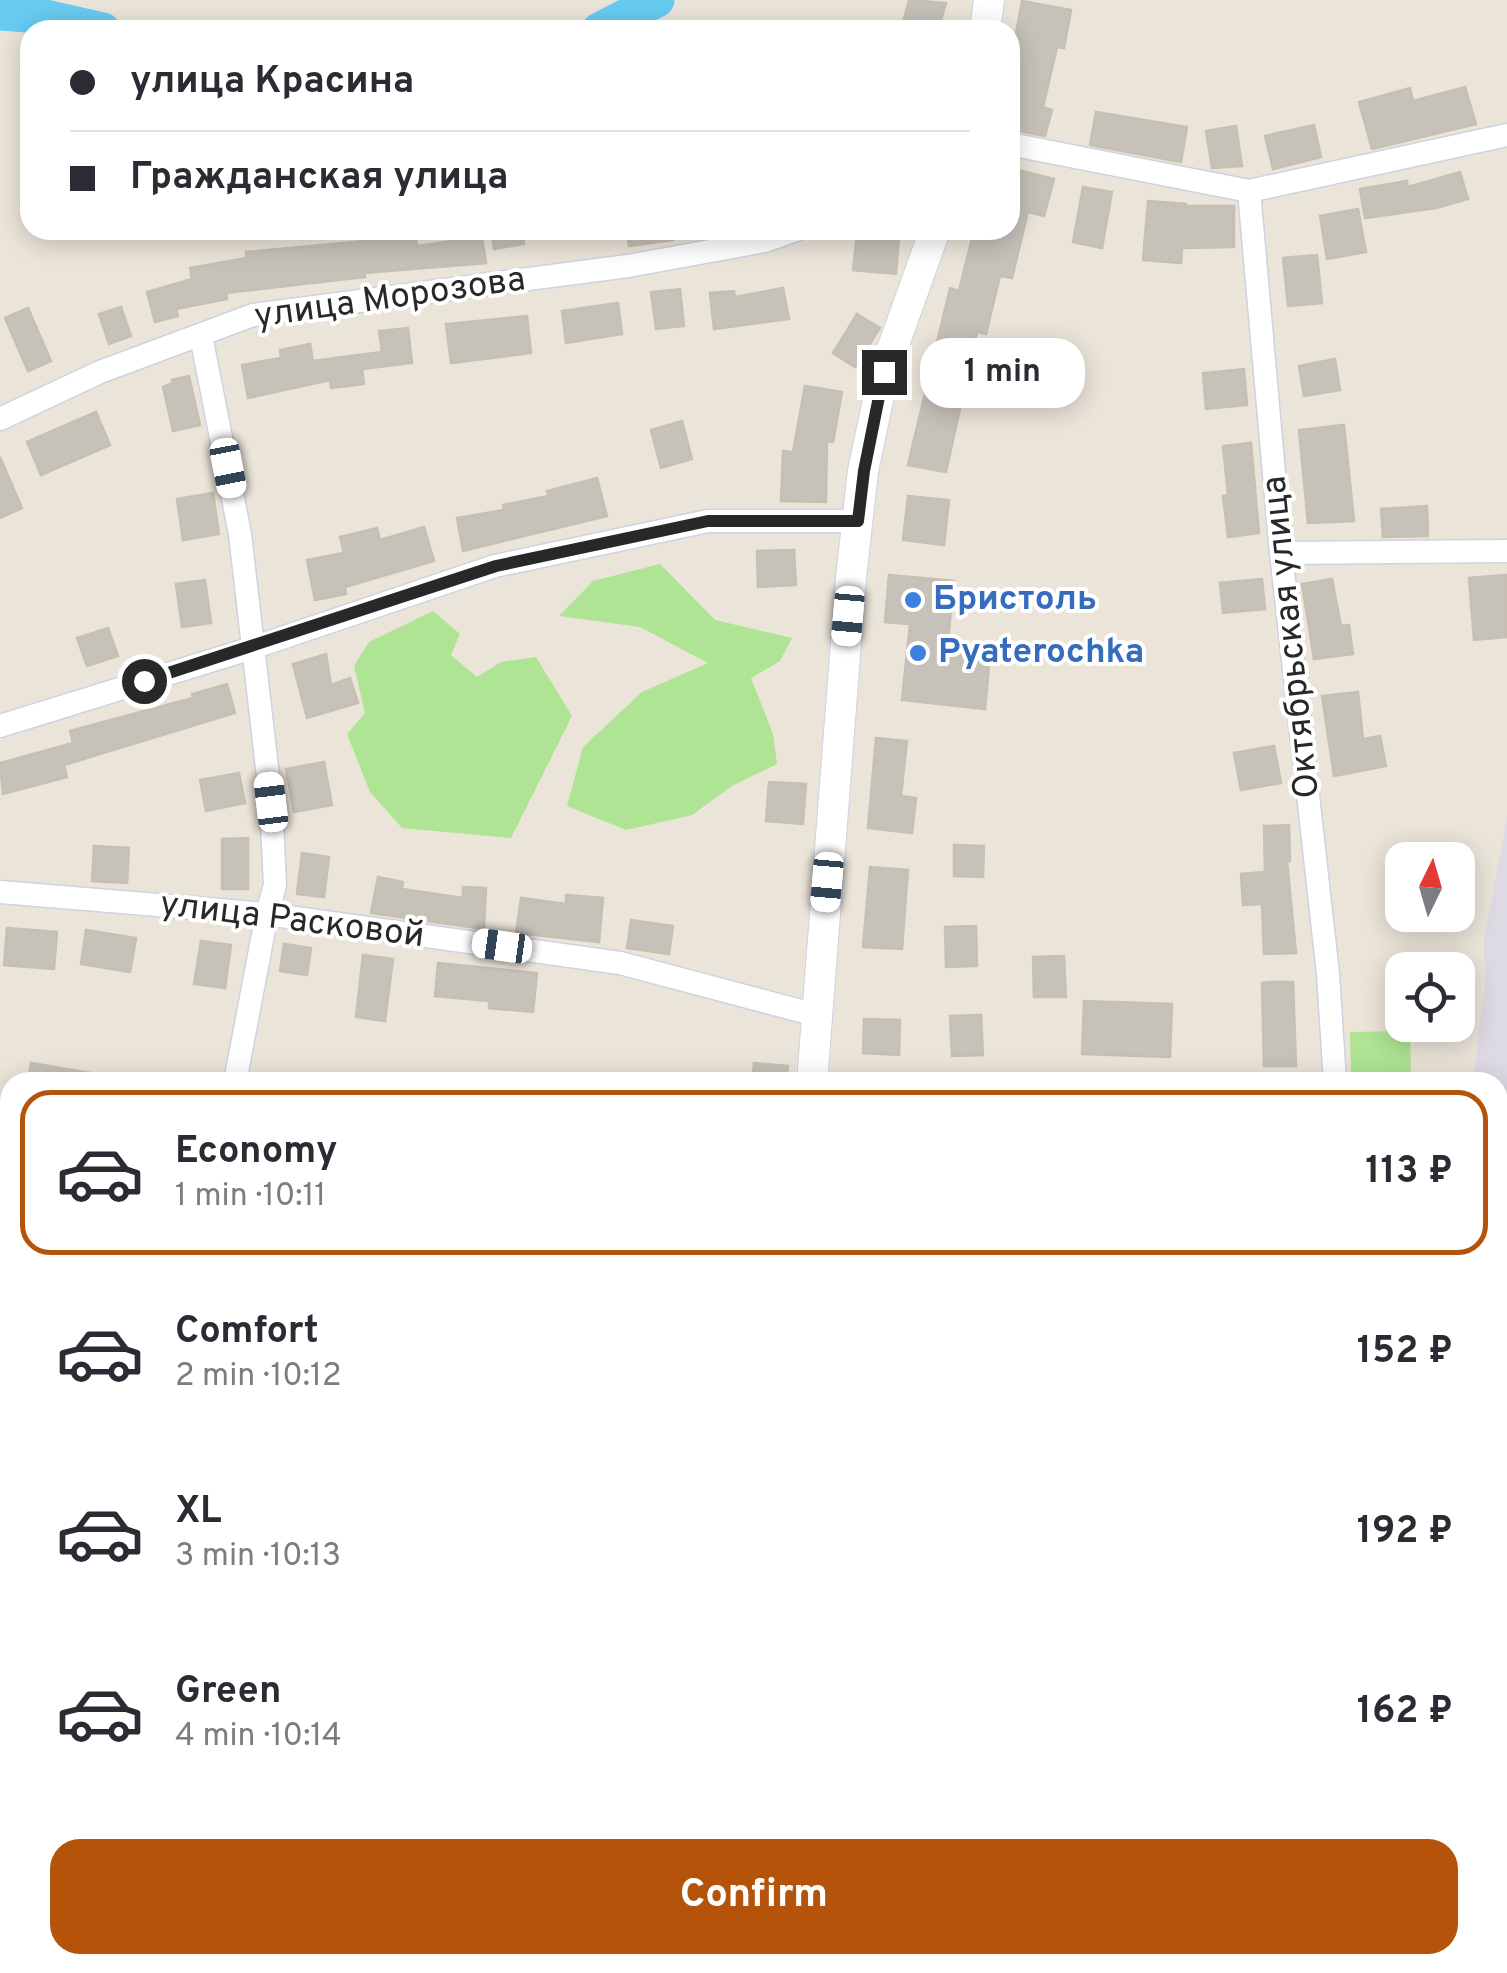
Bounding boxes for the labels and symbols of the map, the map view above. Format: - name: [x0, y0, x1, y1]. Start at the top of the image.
- street label: улица Морозова: [252, 258, 528, 340]
- callout: 1 min: [919, 337, 1084, 407]
- route end: [862, 350, 907, 395]
- car: [208, 436, 248, 500]
- street label: Октябрьская улица: [1253, 473, 1331, 801]
- place label: Бристоль: [933, 578, 1097, 622]
- car: [830, 585, 866, 647]
- marker: Бристоль: [902, 589, 924, 611]
- place label: Pyaterochka: [938, 631, 1144, 675]
- marker: Pyaterochka: [907, 642, 929, 664]
- route start: [122, 659, 167, 704]
- car: [252, 770, 290, 834]
- north arrow: [1385, 842, 1475, 932]
- car: [809, 851, 845, 913]
- street label: улица Расковой: [157, 883, 427, 959]
- car: [470, 927, 534, 965]

